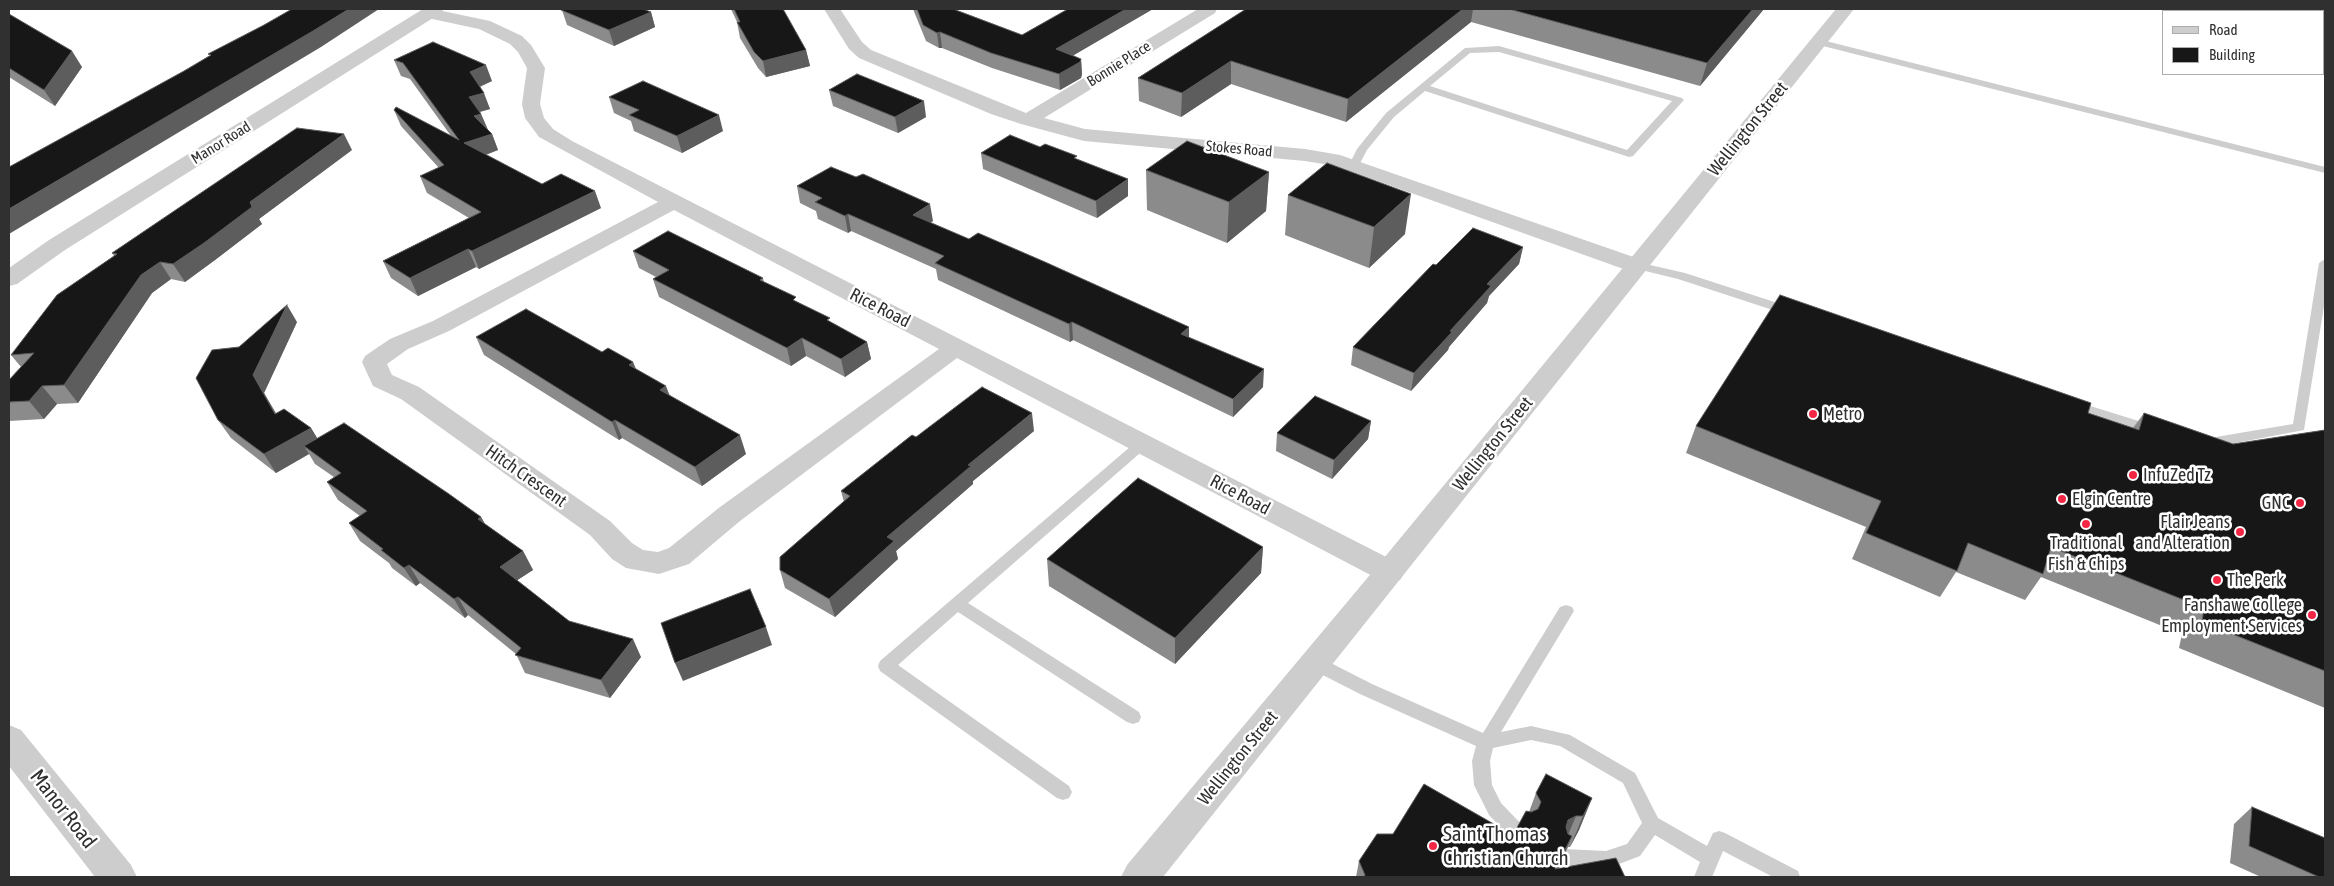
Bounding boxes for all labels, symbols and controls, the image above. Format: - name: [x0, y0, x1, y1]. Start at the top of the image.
- legend: [2162, 10, 2324, 75]
- text: Road: [2209, 21, 2238, 38]
- street label: Bonnie Place: [1084, 37, 1154, 91]
- text: Building: [2209, 46, 2255, 63]
- street label: Wellington Street: [1703, 78, 1793, 180]
- street label: Manor Road: [188, 118, 254, 168]
- street label: Stokes Road: [1205, 137, 1273, 161]
- street label: Rice Road: [846, 284, 914, 332]
- street label: Wellington Street: [1448, 393, 1538, 495]
- place label: Metro: [1823, 403, 1862, 425]
- marker: Metro: [1807, 408, 1819, 420]
- street label: Hitch Crescent: [481, 440, 571, 512]
- place label: InfuZed Tz: [2143, 464, 2211, 486]
- marker: InfuZed Tz: [2127, 469, 2139, 481]
- street label: Rice Road: [1206, 470, 1274, 520]
- place label: Elgin Centre: [2072, 488, 2151, 510]
- place label: GNC: [2262, 492, 2290, 514]
- marker: Elgin Centre: [2056, 493, 2068, 505]
- marker: GNC: [2294, 497, 2306, 509]
- place label: Flair Jeans and Alteration: [2135, 511, 2230, 554]
- marker: Traditional Fish & Chips: [2080, 518, 2092, 530]
- marker: Flair Jeans and Alteration: [2234, 526, 2246, 538]
- place label: Traditional Fish & Chips: [2048, 532, 2124, 574]
- place label: The Perk: [2227, 569, 2284, 591]
- marker: The Perk: [2211, 574, 2223, 586]
- place label: Fanshawe College Employment Services: [2161, 594, 2302, 636]
- marker: Fanshawe College Employment Services: [2306, 609, 2318, 621]
- street label: Wellington Street: [1193, 707, 1283, 809]
- street label: Manor Road: [24, 765, 102, 853]
- place label: Saint Thomas Christian Church: [1443, 821, 1569, 871]
- marker: Saint Thomas Christian Church: [1427, 840, 1439, 852]

